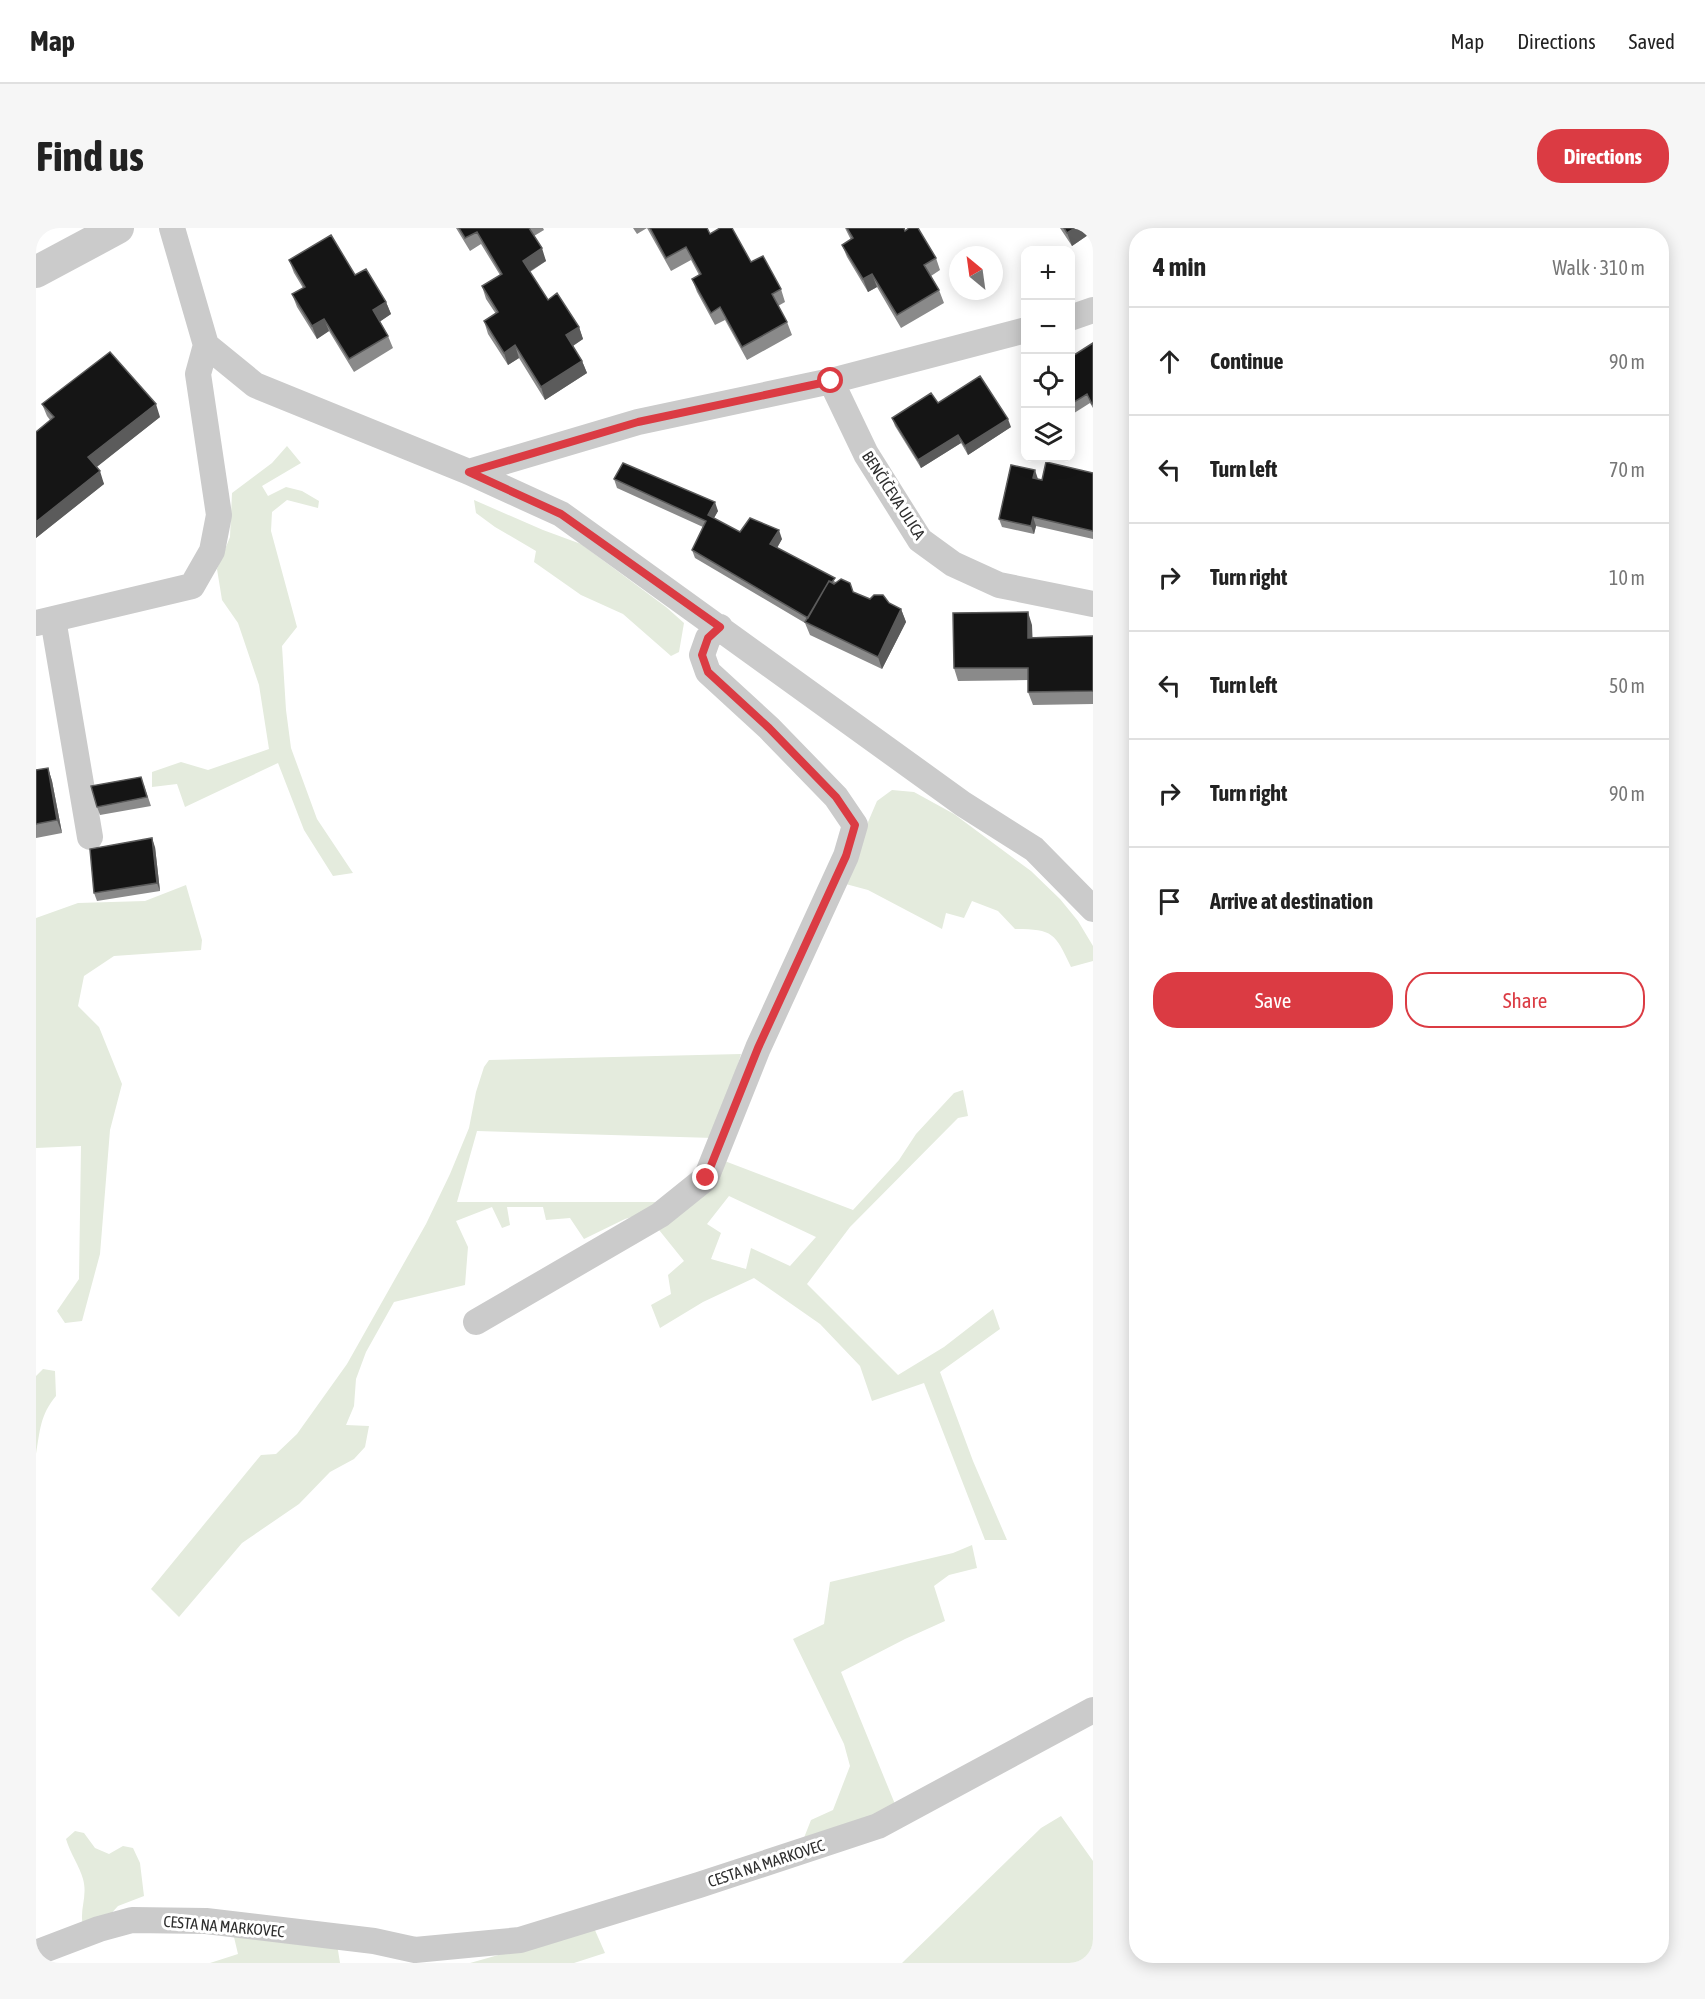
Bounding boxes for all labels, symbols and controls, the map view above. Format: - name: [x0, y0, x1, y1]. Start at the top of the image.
- text: Map: [30, 25, 75, 57]
- text: Map: [1450, 29, 1484, 53]
- text: Directions: [1517, 29, 1596, 53]
- text: Saved: [1629, 29, 1675, 53]
- button: Directions: [1537, 129, 1669, 183]
- text: Find us: [36, 132, 144, 180]
- north arrow: [949, 246, 1003, 300]
- map controls: [1021, 246, 1075, 462]
- button: +: [1021, 246, 1075, 300]
- text: 4 min: [1153, 252, 1206, 282]
- text: Walk · 310 m: [1553, 256, 1645, 279]
- button: −: [1021, 300, 1075, 354]
- icon: ahead: [1153, 345, 1186, 378]
- text: Continue: [1210, 348, 1284, 374]
- text: 90 m: [1609, 350, 1645, 373]
- button: locate: [1021, 354, 1075, 408]
- route start: [817, 367, 843, 393]
- button: layers: [1021, 408, 1075, 462]
- street label: BENČIČEVA ULICA: [859, 448, 929, 543]
- icon: left: [1153, 453, 1186, 486]
- text: Turn left: [1210, 456, 1277, 482]
- text: 70 m: [1609, 458, 1645, 481]
- icon: right: [1153, 561, 1186, 594]
- text: Turn right: [1210, 564, 1287, 590]
- text: 10 m: [1609, 566, 1645, 589]
- icon: left: [1153, 669, 1186, 702]
- text: Turn left: [1210, 672, 1277, 698]
- text: 50 m: [1609, 674, 1645, 697]
- icon: right: [1153, 777, 1186, 810]
- text: Turn right: [1210, 780, 1287, 806]
- text: 90 m: [1609, 782, 1645, 805]
- icon: arrive: [1153, 885, 1186, 918]
- text: Arrive at destination: [1210, 888, 1373, 914]
- button: Save: [1153, 972, 1393, 1028]
- button: Share: [1405, 972, 1645, 1028]
- route end: [692, 1164, 718, 1190]
- street label: CESTA NA MARKOVEC: [705, 1836, 827, 1890]
- street label: CESTA NA MARKOVEC: [163, 1912, 285, 1940]

